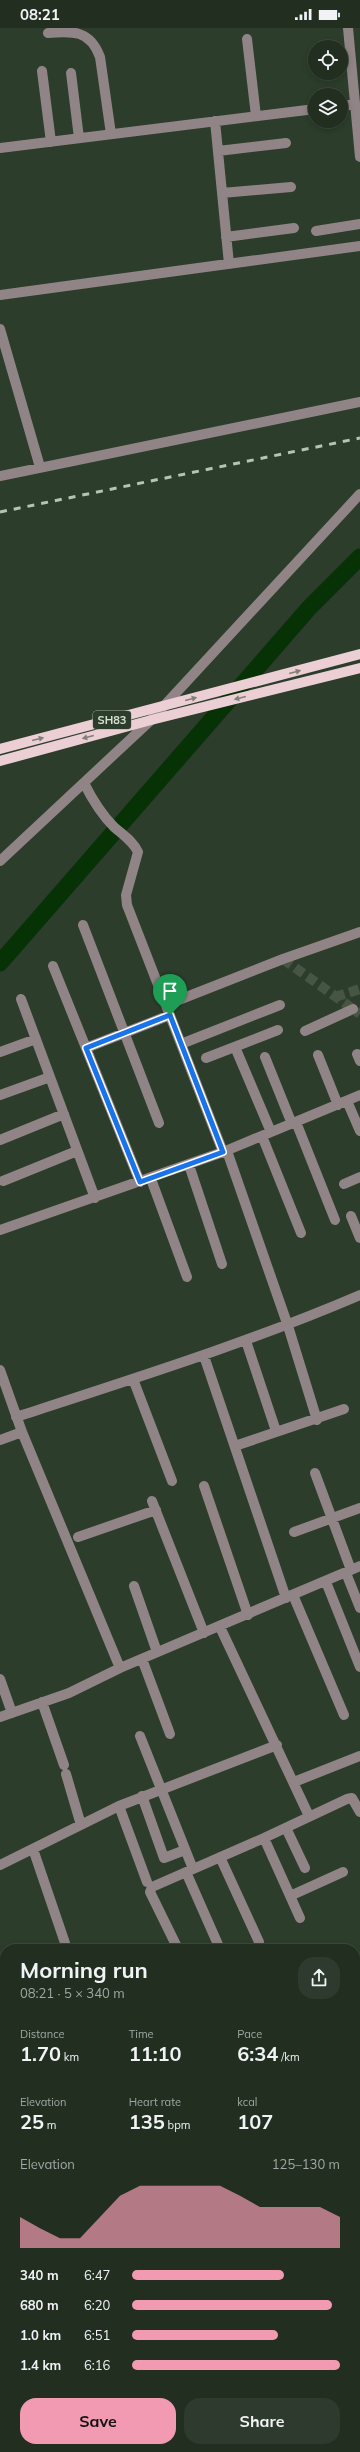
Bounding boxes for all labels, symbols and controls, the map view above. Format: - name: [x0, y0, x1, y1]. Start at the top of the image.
- text: 08:21: [20, 5, 60, 24]
- map controls: [308, 40, 348, 128]
- button: locate: [308, 40, 348, 80]
- button: layers: [308, 88, 348, 128]
- one-way arrow: [289, 669, 301, 675]
- one-way arrow: [234, 695, 246, 701]
- one-way arrow: [185, 696, 197, 702]
- road number: SH83: [93, 711, 131, 729]
- one-way arrow: [82, 734, 94, 740]
- one-way arrow: [32, 736, 44, 742]
- pin: [153, 974, 187, 1015]
- icon: arrive: [159, 980, 181, 1002]
- text: Morning run: [20, 1956, 148, 1984]
- button: share: [298, 1957, 340, 1999]
- text: 08:21 · 5 × 340 m: [20, 1985, 125, 2001]
- text: Distance: [20, 2027, 64, 2041]
- text: Time: [129, 2027, 154, 2041]
- text: Pace: [237, 2027, 262, 2041]
- text: 1.70: [20, 2041, 61, 2066]
- text: 11:10: [129, 2041, 182, 2066]
- text: 6:34: [237, 2041, 278, 2066]
- text: km: [61, 2050, 79, 2064]
- text: /km: [278, 2050, 300, 2064]
- text: Elevation: [20, 2095, 67, 2109]
- text: Heart rate: [129, 2095, 181, 2109]
- text: kcal: [237, 2095, 257, 2109]
- text: 25: [20, 2109, 44, 2134]
- text: 135: [129, 2109, 165, 2134]
- text: 107: [237, 2109, 273, 2134]
- text: m: [44, 2118, 57, 2132]
- text: bpm: [165, 2118, 190, 2132]
- text: Elevation: [20, 2156, 75, 2172]
- text: 125–130 m: [272, 2156, 340, 2172]
- text: 340 m: [20, 2267, 59, 2283]
- text: 6:47: [84, 2267, 110, 2283]
- text: 680 m: [20, 2297, 59, 2313]
- text: 6:20: [84, 2297, 110, 2313]
- text: 1.0 km: [20, 2327, 61, 2343]
- text: 6:51: [84, 2327, 110, 2343]
- text: 1.4 km: [20, 2357, 61, 2373]
- text: 6:16: [84, 2357, 110, 2373]
- button: Save: [20, 2398, 176, 2444]
- button: Share: [184, 2398, 340, 2444]

